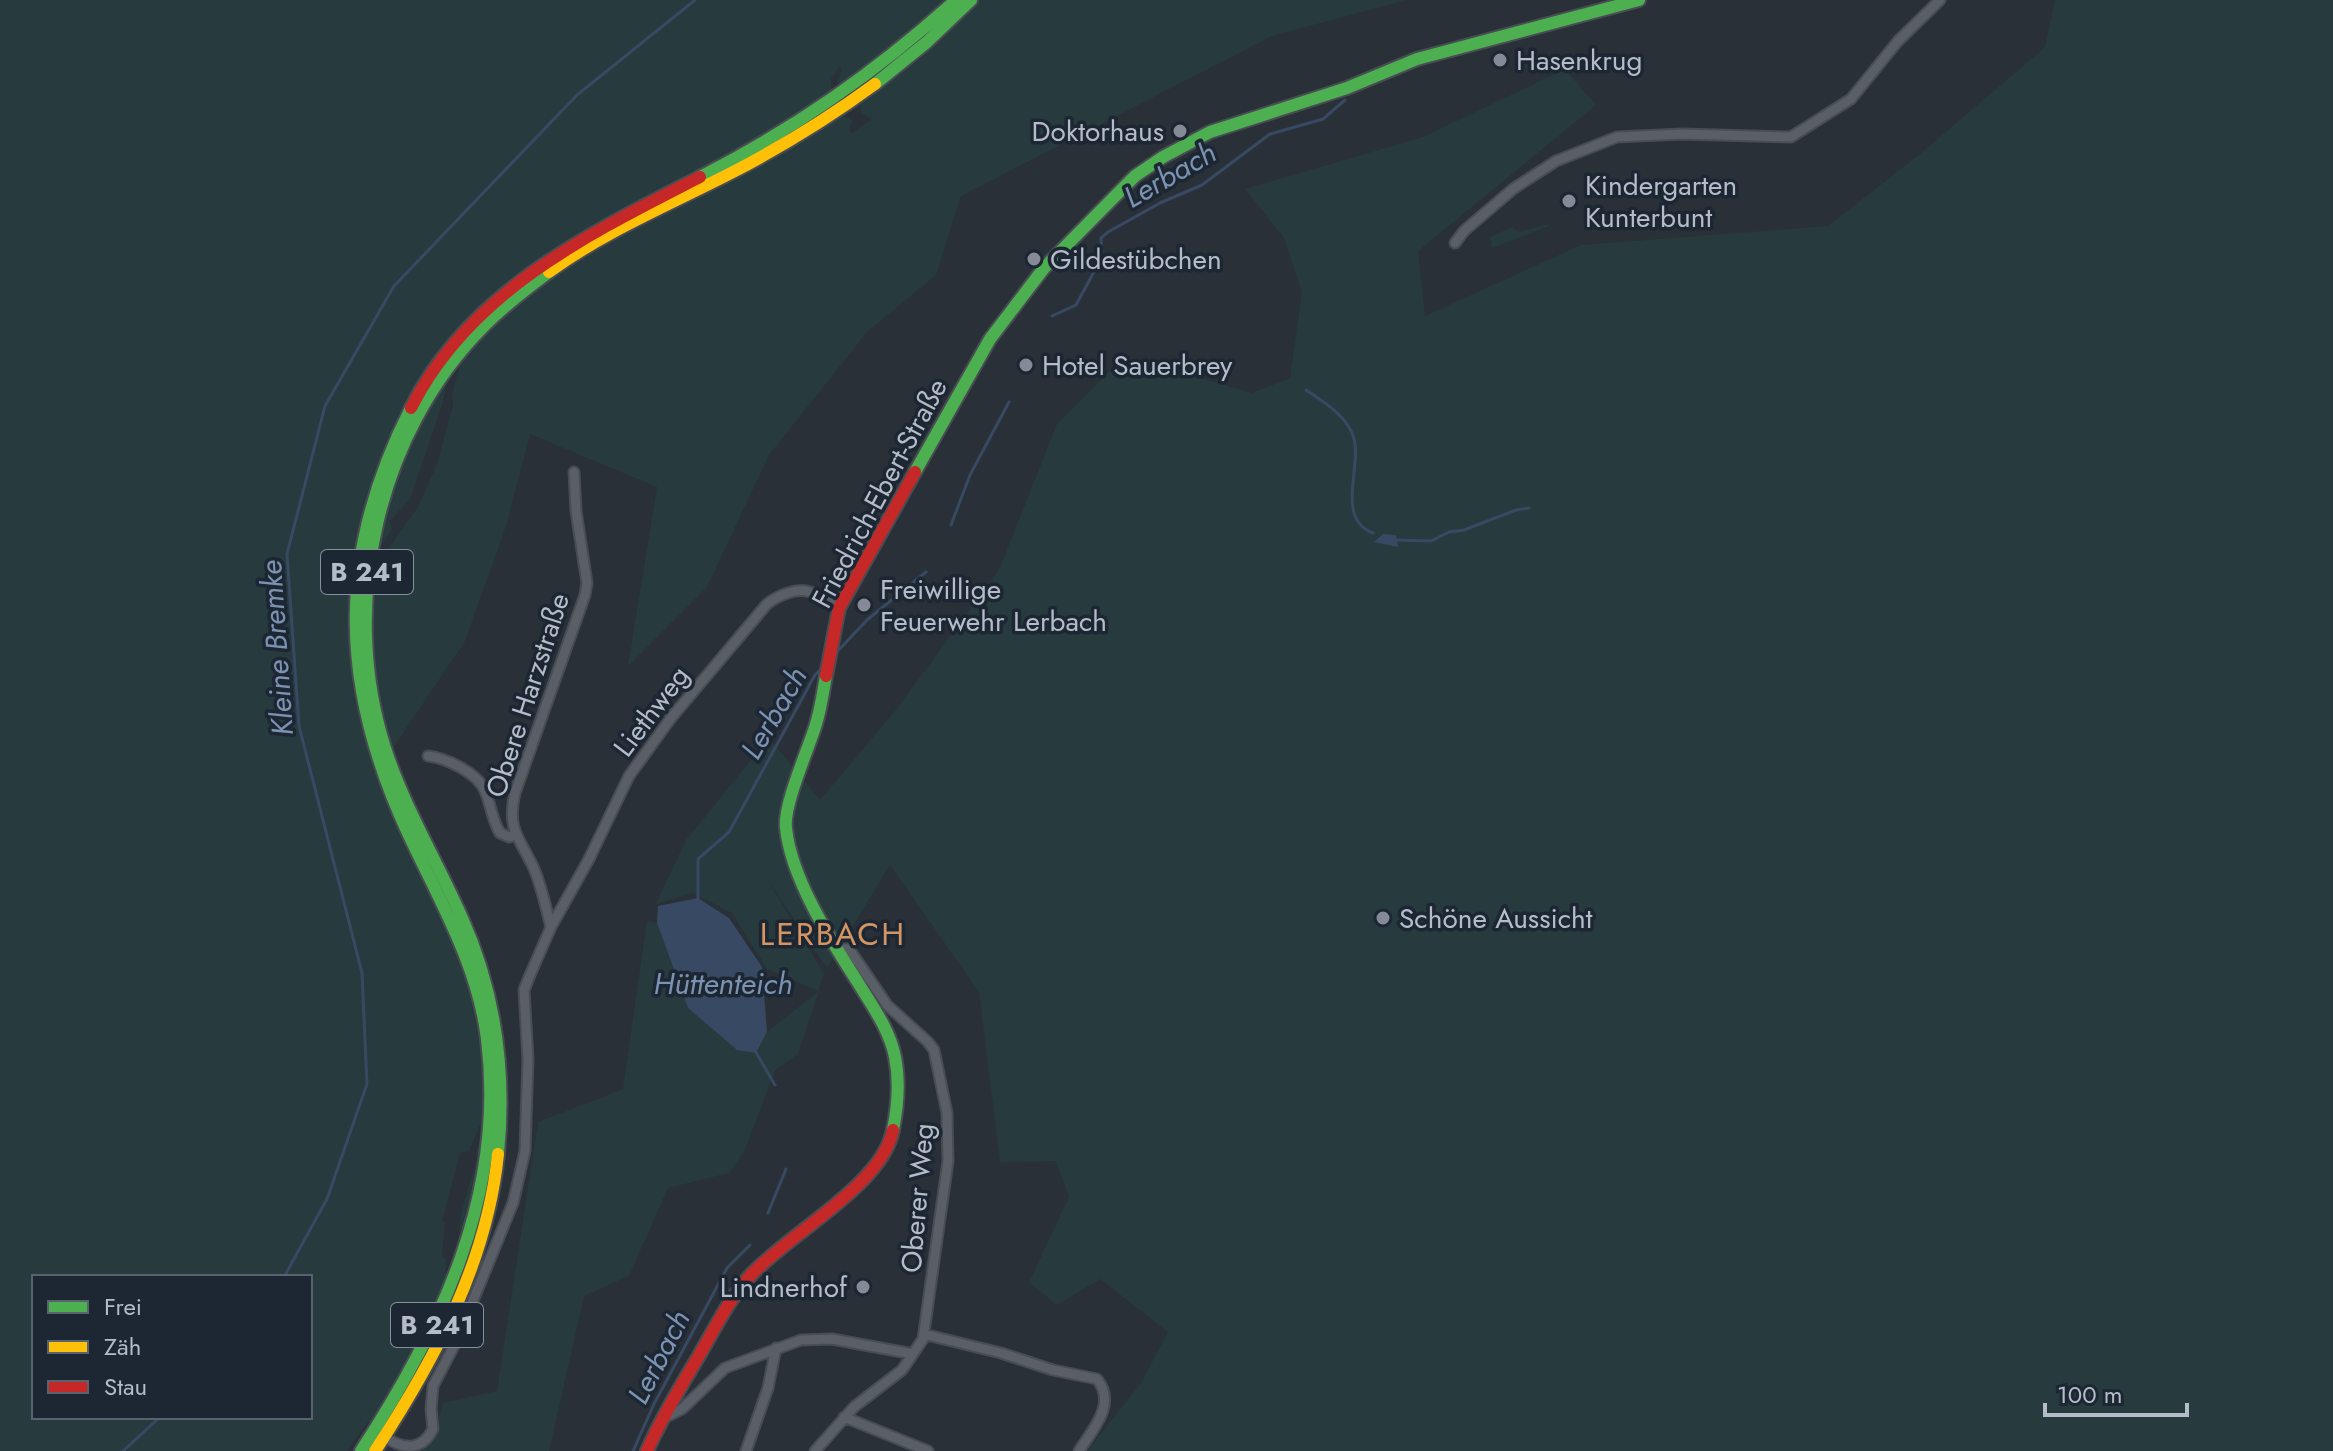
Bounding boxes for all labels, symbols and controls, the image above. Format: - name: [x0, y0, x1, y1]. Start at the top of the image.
- place label: Hasenkrug: [1516, 40, 1642, 81]
- marker: Hasenkrug: [1491, 51, 1509, 69]
- place label: Doktorhaus: [1032, 111, 1164, 152]
- marker: Doktorhaus: [1171, 122, 1189, 140]
- water label: Lerbach: [1115, 131, 1224, 218]
- place label: Kindergarten Kunterbunt: [1585, 165, 1737, 238]
- marker: Kindergarten Kunterbunt: [1560, 192, 1578, 210]
- place label: Gildestübchen: [1050, 239, 1222, 280]
- marker: Gildestübchen: [1025, 250, 1043, 268]
- place label: Hotel Sauerbrey: [1042, 345, 1233, 386]
- marker: Hotel Sauerbrey: [1017, 356, 1035, 374]
- street label: Friedrich-Ebert-Straße: [802, 371, 957, 615]
- road number: B 241: [321, 550, 413, 594]
- water label: Kleine Bremke: [249, 559, 304, 737]
- place label: Freiwillige Feuerwehr Lerbach: [880, 569, 1107, 642]
- street label: Obere Harzstraße: [475, 588, 580, 803]
- marker: Freiwillige Feuerwehr Lerbach: [855, 596, 873, 614]
- street label: Liethweg: [604, 657, 699, 765]
- water label: Lerbach: [730, 658, 817, 767]
- place label: Schöne Aussicht: [1399, 898, 1593, 939]
- marker: Schöne Aussicht: [1374, 909, 1392, 927]
- district label: LERBACH: [760, 911, 906, 957]
- water label: Hüttenteich: [653, 962, 793, 1005]
- street label: Oberer Weg: [891, 1122, 944, 1275]
- place label: Lindnerhof: [720, 1267, 848, 1308]
- legend: [32, 1275, 312, 1419]
- marker: Lindnerhof: [854, 1278, 872, 1296]
- text: Frei: [104, 1289, 142, 1324]
- water label: Lerbach: [617, 1302, 701, 1411]
- road number: B 241: [391, 1303, 483, 1347]
- text: Zäh: [104, 1329, 141, 1364]
- scale bar: [2045, 1367, 2187, 1417]
- text: Stau: [104, 1369, 147, 1404]
- text: 100 m: [2057, 1377, 2123, 1412]

